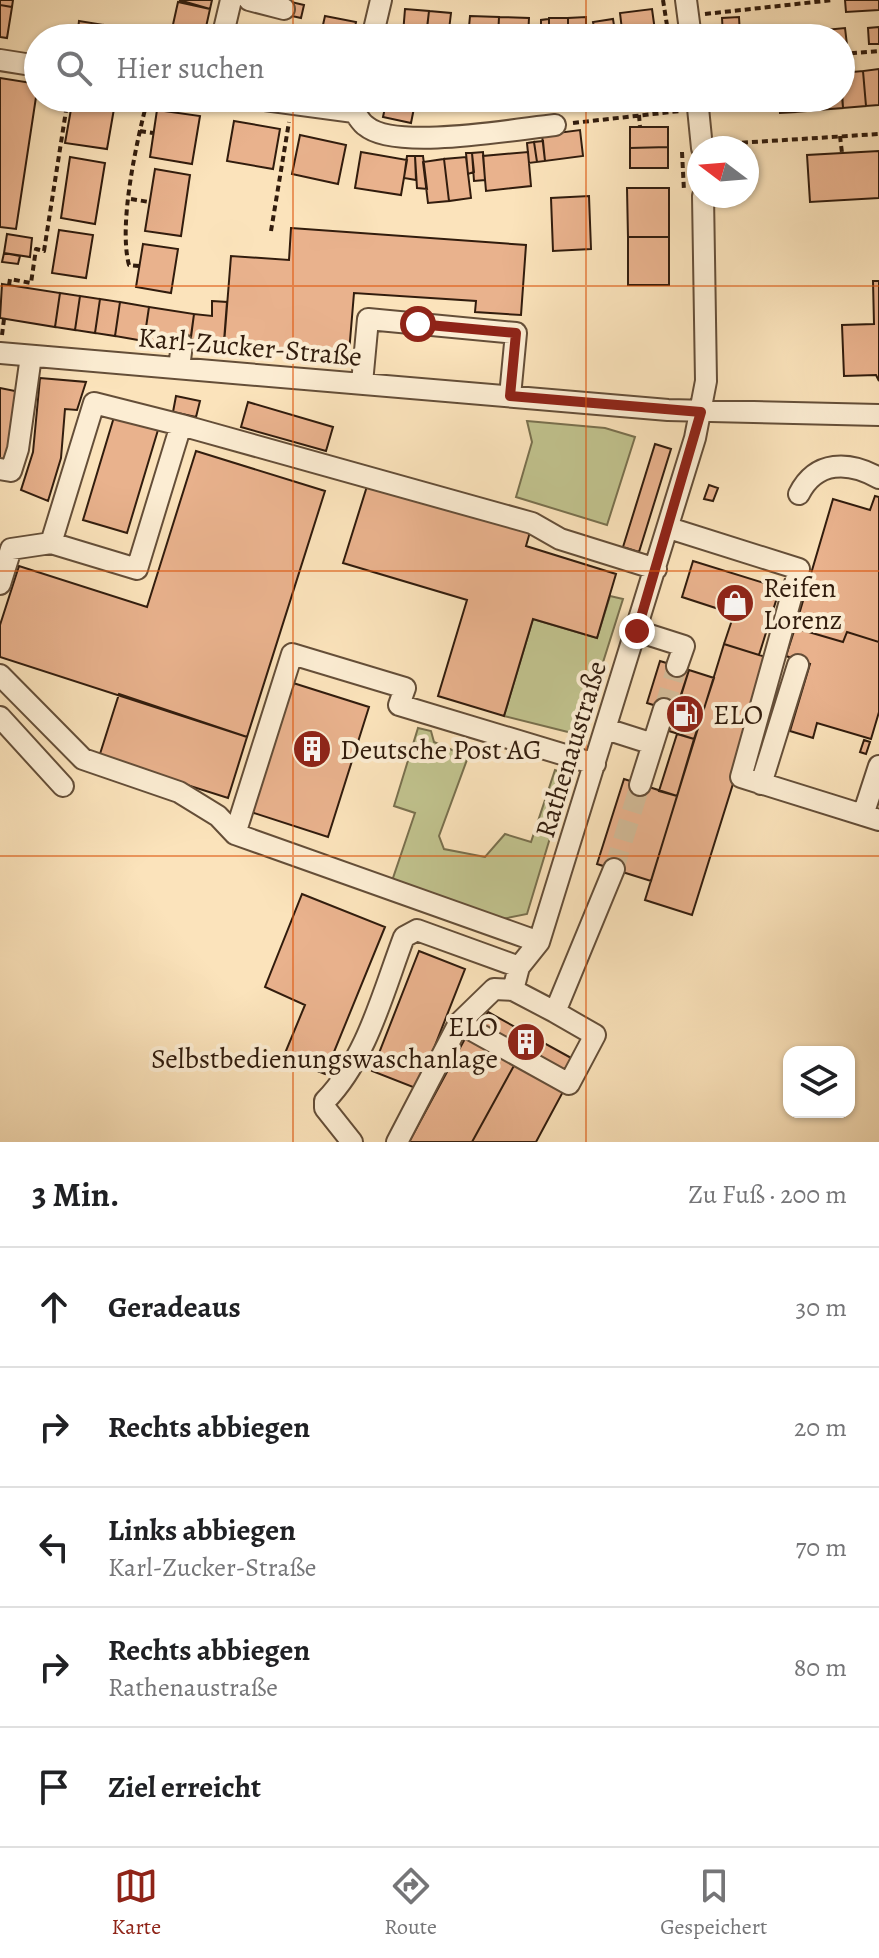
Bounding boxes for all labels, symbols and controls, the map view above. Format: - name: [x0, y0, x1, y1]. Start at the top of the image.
- search box: [24, 24, 855, 112]
- icon: search: [52, 46, 96, 90]
- text: Hier suchen: [116, 48, 265, 88]
- north arrow: [687, 136, 759, 208]
- route start: [400, 306, 436, 342]
- street label: Karl-Zucker-Straße: [136, 318, 363, 376]
- place label: Reifen Lorenz: [763, 569, 842, 639]
- shop icon: Reifen Lorenz: [714, 582, 756, 624]
- route end: [619, 613, 655, 649]
- street label: Rathenaustraße: [526, 656, 616, 842]
- fuel station icon: ELO: [664, 693, 706, 735]
- place label: ELO: [713, 696, 763, 734]
- building icon: Deutsche Post AG: [291, 728, 333, 770]
- place label: Deutsche Post AG: [340, 731, 542, 769]
- place label: ELO Selbstbedienungswaschanlage: [151, 1008, 498, 1078]
- building icon: ELO Selbstbedienungswaschanlage: [505, 1021, 547, 1063]
- map controls: [783, 1046, 855, 1118]
- button: layers: [783, 1046, 855, 1118]
- text: 3 Min.: [32, 1171, 119, 1218]
- text: Zu Fuß · 200 m: [688, 1177, 847, 1212]
- icon: ahead: [32, 1285, 76, 1329]
- text: Geradeaus: [108, 1287, 241, 1327]
- text: 30 m: [796, 1290, 847, 1325]
- icon: right: [32, 1405, 76, 1449]
- text: Rechts abbiegen: [108, 1407, 310, 1447]
- text: 20 m: [794, 1410, 847, 1445]
- text: Links abbiegen: [108, 1510, 296, 1550]
- icon: left: [32, 1525, 76, 1569]
- text: 70 m: [795, 1530, 847, 1565]
- text: Karl-Zucker-Straße: [108, 1550, 317, 1585]
- text: Rechts abbiegen: [108, 1630, 310, 1670]
- icon: right: [32, 1645, 76, 1689]
- text: 80 m: [794, 1650, 847, 1685]
- text: Rathenaustraße: [108, 1670, 278, 1705]
- icon: arrive: [32, 1765, 76, 1809]
- text: Ziel erreicht: [108, 1767, 261, 1807]
- tab: Karte: [112, 1864, 161, 1942]
- tab: Route: [384, 1864, 437, 1942]
- tab: Gespeichert: [660, 1864, 767, 1942]

